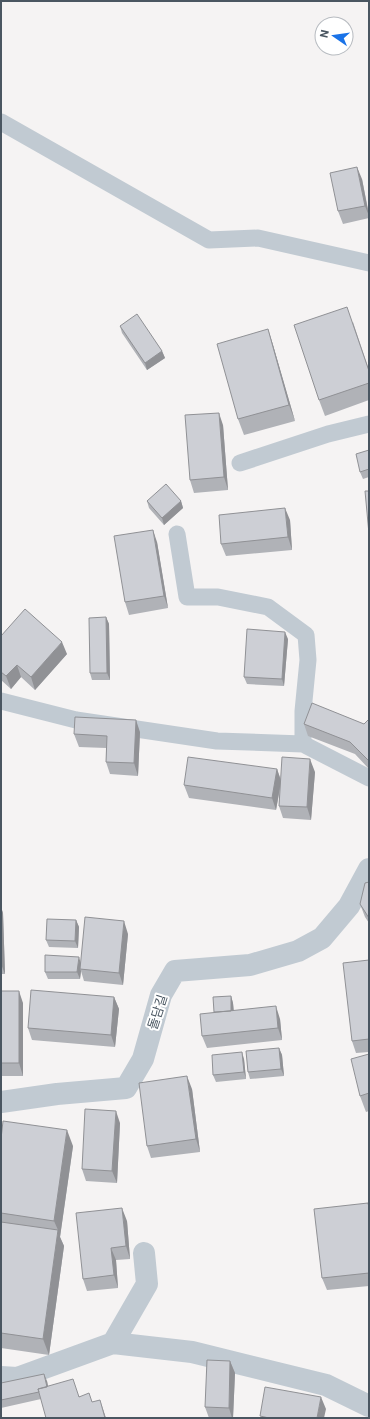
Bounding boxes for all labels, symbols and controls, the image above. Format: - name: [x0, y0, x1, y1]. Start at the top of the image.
- north arrow: [314, 16, 354, 56]
- text: N: [318, 28, 332, 39]
- street label: 돌담길: [145, 993, 170, 1032]

